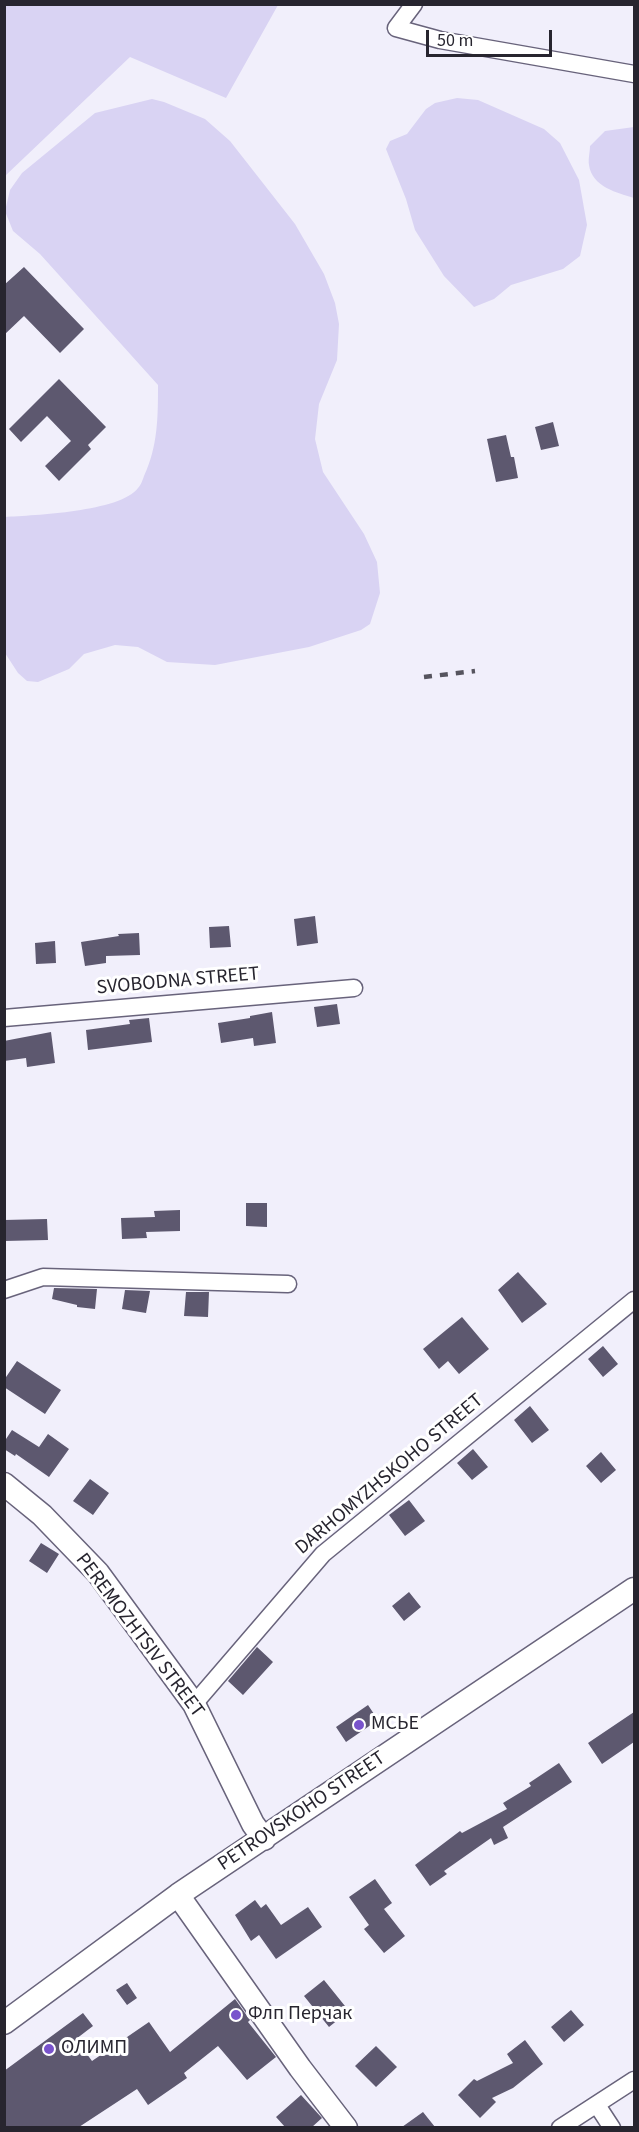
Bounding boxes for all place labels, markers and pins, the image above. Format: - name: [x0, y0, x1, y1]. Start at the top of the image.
- place label: МСЬЕ: [371, 1713, 419, 1737]
- marker: МСЬЕ: [352, 1718, 366, 1732]
- place label: Флп Перчак: [248, 2003, 352, 2027]
- marker: Флп Перчак: [229, 2008, 243, 2022]
- place label: ОЛИМП: [61, 2037, 127, 2061]
- marker: ОЛИМП: [42, 2042, 56, 2056]

